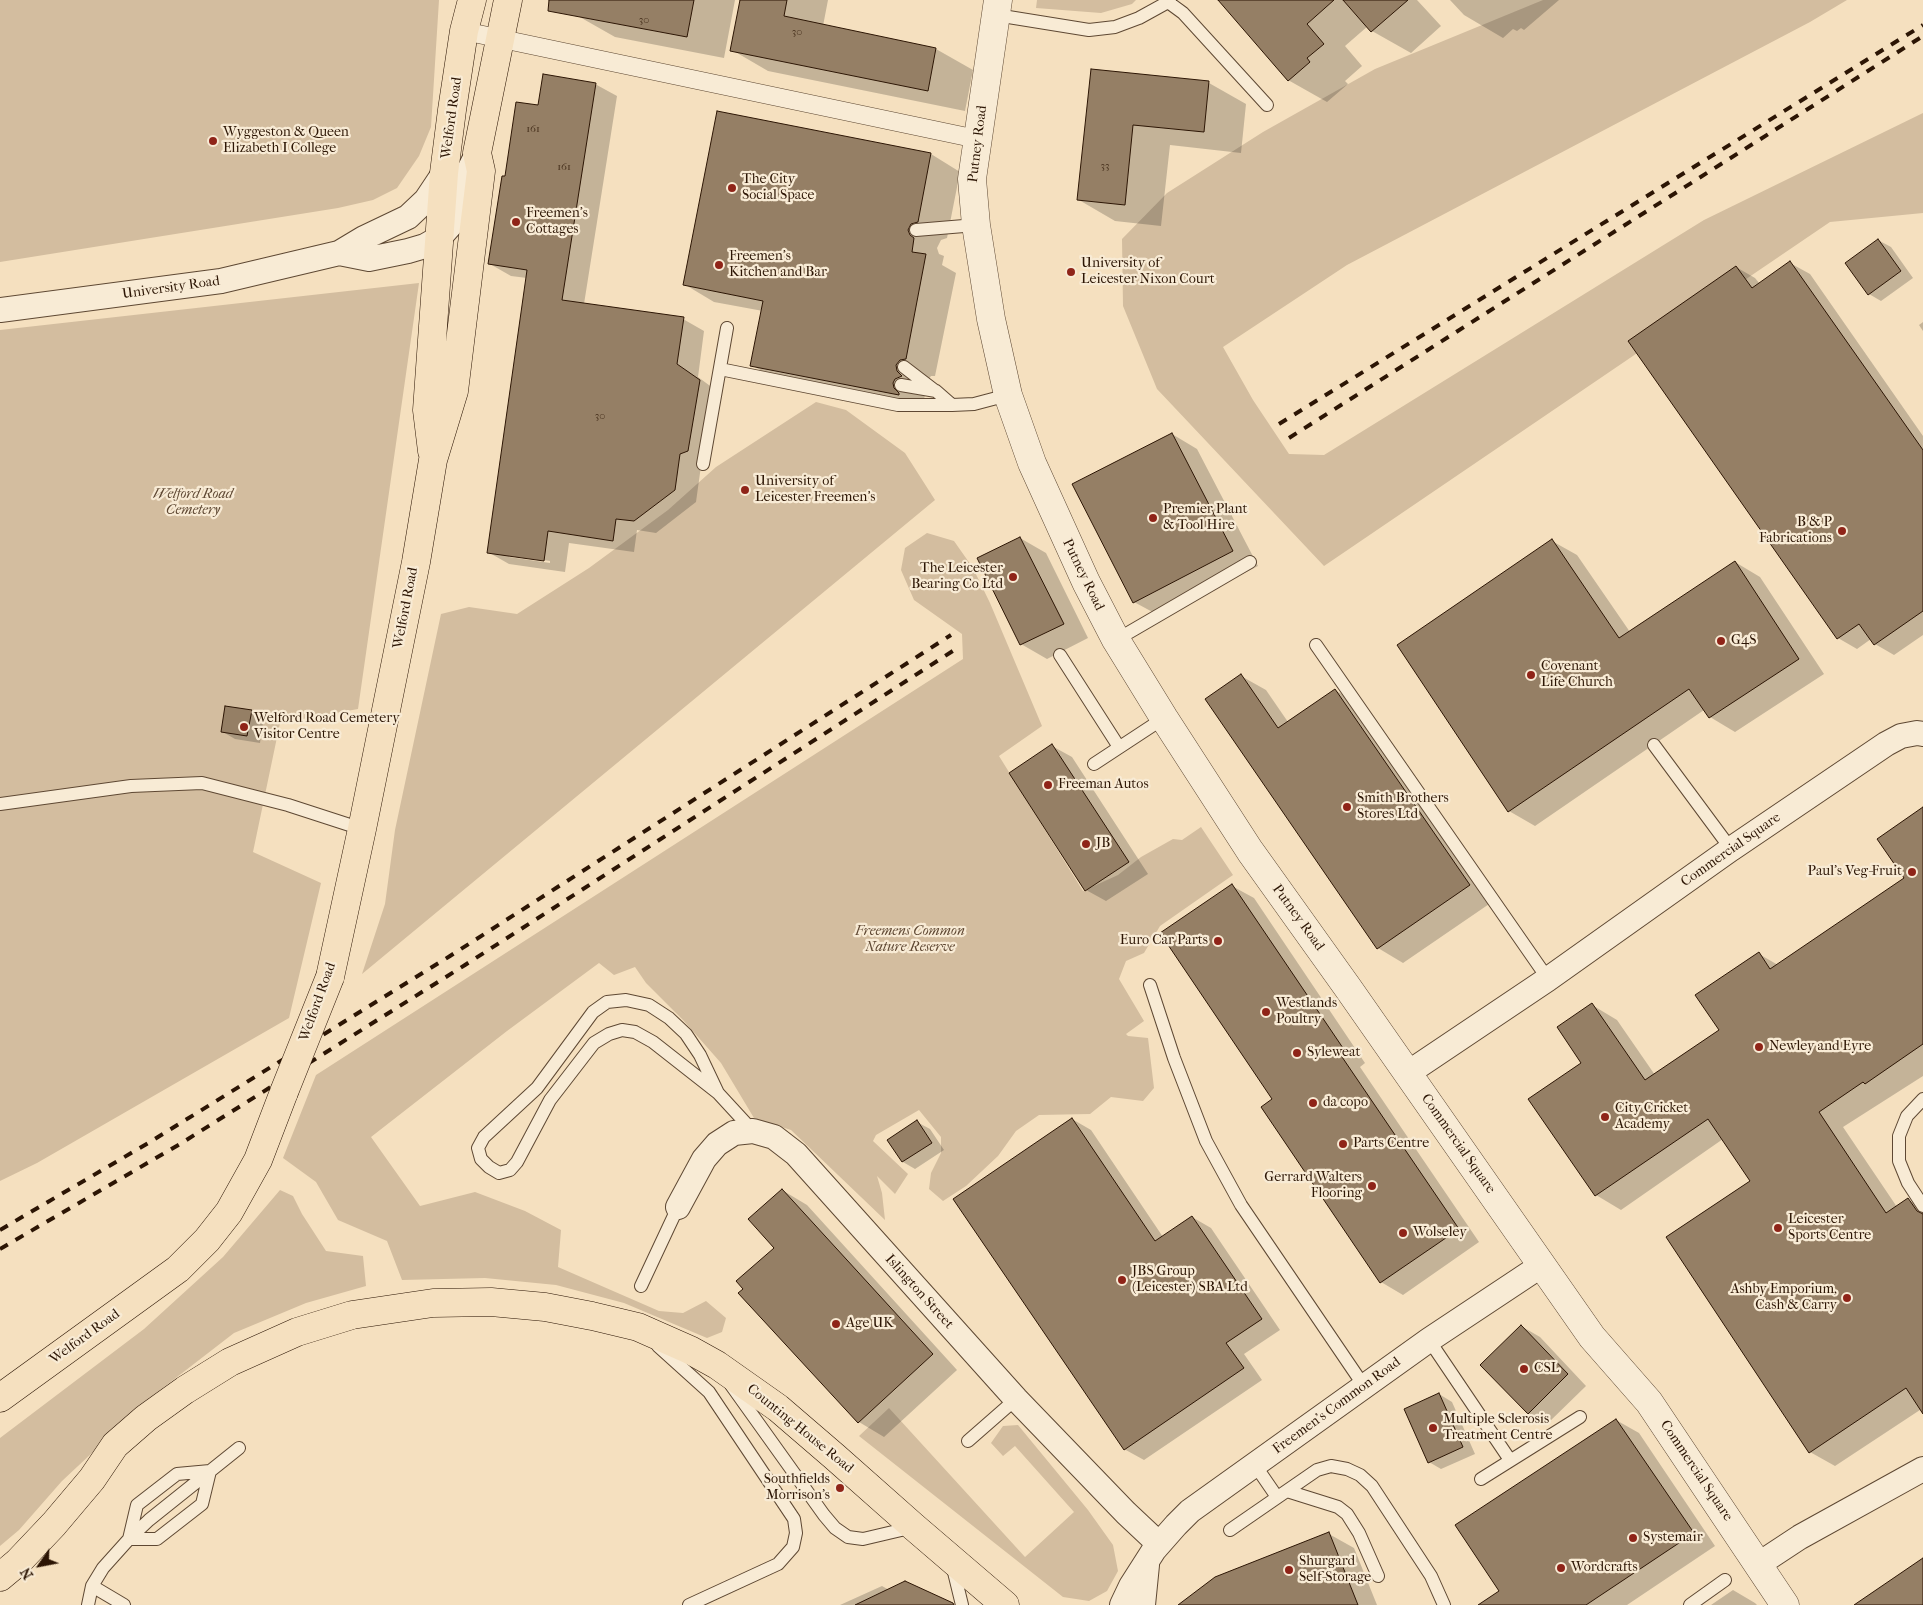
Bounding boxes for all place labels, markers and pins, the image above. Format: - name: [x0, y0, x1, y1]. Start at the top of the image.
- place label: Wyggeston & Queen Elizabeth I College: [223, 125, 349, 158]
- marker: Wyggeston & Queen Elizabeth I College: [207, 135, 219, 147]
- place label: The City Social Space: [742, 172, 814, 204]
- marker: The City Social Space: [726, 182, 738, 194]
- place label: Freemen's Cottages: [526, 206, 588, 238]
- marker: Freemen's Cottages: [510, 216, 522, 228]
- place label: Freemen’s Kitchen and Bar: [729, 249, 827, 282]
- place label: University of Leicester Nixon Court: [1081, 256, 1215, 288]
- marker: Freemen’s Kitchen and Bar: [713, 259, 725, 271]
- marker: University of Leicester Nixon Court: [1065, 266, 1077, 278]
- place label: University of Leicester Freemen's: [755, 474, 875, 507]
- marker: University of Leicester Freemen's: [739, 484, 751, 496]
- place label: Premier Plant & Tool Hire: [1163, 502, 1248, 534]
- marker: Premier Plant & Tool Hire: [1147, 512, 1159, 524]
- place label: B & P Fabrications: [1759, 515, 1832, 548]
- marker: B & P Fabrications: [1836, 525, 1848, 537]
- place label: The Leicester Bearing Co Ltd: [911, 561, 1003, 594]
- marker: The Leicester Bearing Co Ltd: [1007, 571, 1019, 583]
- place label: G4S: [1731, 633, 1756, 649]
- marker: G4S: [1715, 635, 1727, 647]
- place label: Covenant Life Church: [1541, 659, 1613, 692]
- marker: Covenant Life Church: [1525, 669, 1537, 681]
- place label: Welford Road Cemetery Visitor Centre: [254, 711, 400, 744]
- marker: Welford Road Cemetery Visitor Centre: [238, 721, 250, 733]
- place label: Freeman Autos: [1058, 777, 1149, 793]
- marker: Freeman Autos: [1042, 779, 1054, 791]
- place label: Smith Brothers Stores Ltd: [1357, 791, 1449, 824]
- marker: Smith Brothers Stores Ltd: [1341, 801, 1353, 813]
- place label: JB: [1096, 836, 1110, 852]
- marker: JB: [1080, 838, 1092, 850]
- place label: Paul's Veg-Fruit: [1808, 864, 1902, 880]
- marker: Paul's Veg-Fruit: [1906, 866, 1918, 878]
- place label: Euro Car Parts: [1120, 933, 1208, 949]
- marker: Euro Car Parts: [1212, 935, 1224, 947]
- place label: Westlands Poultry: [1276, 996, 1337, 1028]
- marker: Westlands Poultry: [1260, 1006, 1272, 1018]
- place label: Newley and Eyre: [1769, 1039, 1871, 1055]
- marker: Newley and Eyre: [1753, 1041, 1765, 1053]
- place label: Syleweat: [1307, 1045, 1360, 1061]
- marker: Syleweat: [1291, 1047, 1303, 1059]
- place label: da copo: [1323, 1095, 1368, 1111]
- marker: da copo: [1307, 1097, 1319, 1109]
- place label: City Cricket Academy: [1615, 1101, 1688, 1134]
- marker: City Cricket Academy: [1599, 1111, 1611, 1123]
- place label: Parts Centre: [1353, 1136, 1429, 1152]
- marker: Parts Centre: [1337, 1138, 1349, 1150]
- place label: Gerrard Walters Flooring: [1264, 1170, 1362, 1202]
- marker: Gerrard Walters Flooring: [1366, 1180, 1378, 1192]
- place label: Leicester Sports Centre: [1788, 1212, 1871, 1244]
- marker: Leicester Sports Centre: [1772, 1222, 1784, 1234]
- place label: Wolseley: [1413, 1225, 1467, 1241]
- marker: Wolseley: [1397, 1227, 1409, 1239]
- place label: JBS Group (Leicester) SBA Ltd: [1132, 1264, 1248, 1296]
- marker: JBS Group (Leicester) SBA Ltd: [1116, 1274, 1128, 1286]
- place label: Ashby Emporium, Cash & Carry: [1730, 1282, 1837, 1314]
- marker: Ashby Emporium, Cash & Carry: [1841, 1292, 1853, 1304]
- place label: Age UK: [846, 1316, 894, 1332]
- marker: Age UK: [830, 1318, 842, 1330]
- place label: CSL: [1534, 1361, 1559, 1377]
- marker: CSL: [1518, 1363, 1530, 1375]
- place label: Multiple Sclerosis Treatment Centre: [1443, 1412, 1552, 1444]
- marker: Multiple Sclerosis Treatment Centre: [1427, 1422, 1439, 1434]
- place label: Southfields Morrison's: [764, 1472, 830, 1504]
- marker: Southfields Morrison's: [834, 1482, 846, 1494]
- place label: Systemair: [1643, 1530, 1703, 1546]
- marker: Systemair: [1627, 1532, 1639, 1544]
- place label: Shurgard Self-Storage: [1299, 1554, 1371, 1586]
- place label: Wordcrafts: [1571, 1560, 1638, 1576]
- marker: Wordcrafts: [1555, 1562, 1567, 1574]
- marker: Shurgard Self-Storage: [1283, 1564, 1295, 1576]

